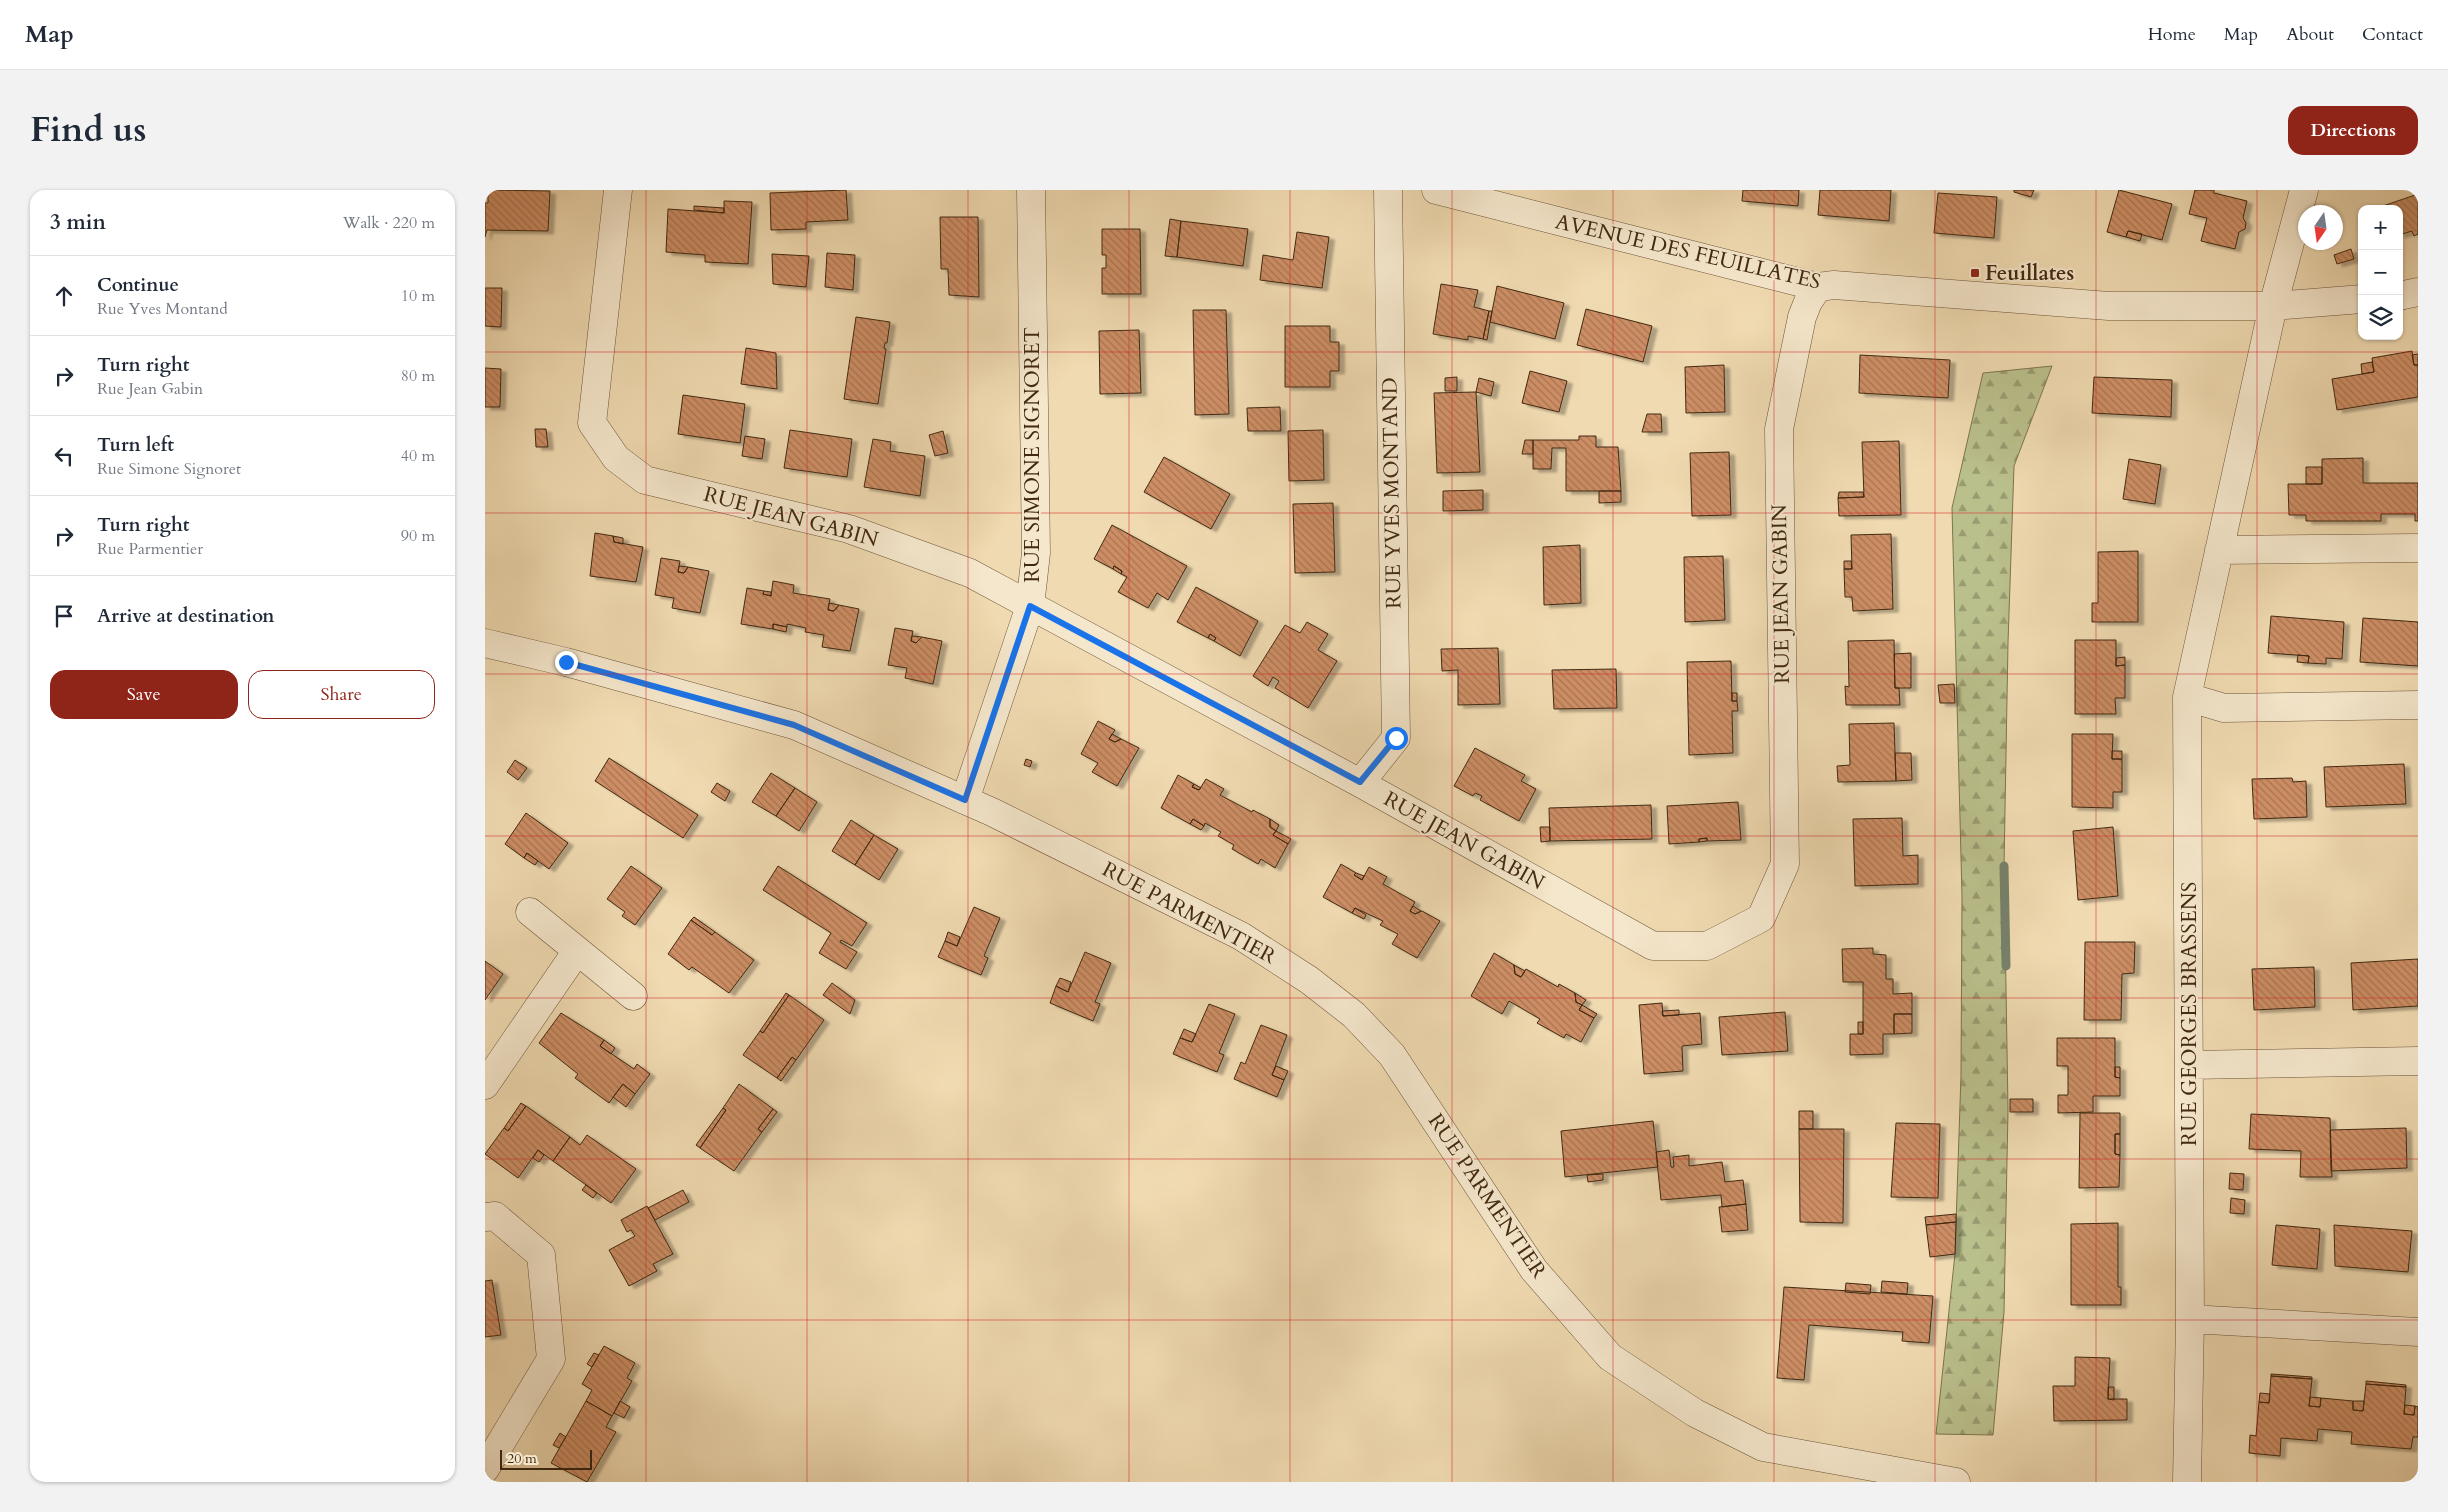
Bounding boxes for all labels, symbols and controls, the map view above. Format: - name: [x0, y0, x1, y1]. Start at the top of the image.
- text: Map: [25, 18, 74, 51]
- text: Home: [2148, 22, 2196, 47]
- text: Map: [2224, 22, 2258, 47]
- text: About: [2286, 22, 2334, 47]
- text: Contact: [2362, 22, 2423, 47]
- text: Find us: [30, 106, 146, 154]
- button: Directions: [2288, 106, 2418, 155]
- north arrow: [2298, 205, 2343, 250]
- map controls: [2358, 205, 2403, 340]
- button: +: [2358, 205, 2403, 250]
- street label: AVENUE DES FEUILLATES: [1552, 207, 1824, 297]
- text: 3 min: [50, 208, 106, 237]
- text: Walk · 220 m: [343, 212, 435, 234]
- button: −: [2358, 250, 2403, 295]
- place label: Feuillates: [1985, 259, 2074, 288]
- marker: Feuillates: [1969, 267, 1981, 279]
- text: Continue: [97, 272, 179, 298]
- icon: ahead: [50, 282, 78, 310]
- text: 10 m: [401, 285, 435, 307]
- button: layers: [2358, 295, 2403, 340]
- text: Rue Yves Montand: [97, 298, 228, 320]
- street label: RUE SIMONE SIGNORET: [1018, 327, 1047, 583]
- text: Turn right: [97, 352, 189, 378]
- icon: right: [50, 362, 78, 390]
- text: 80 m: [401, 365, 435, 387]
- street label: RUE YVES MONTAND: [1375, 377, 1409, 609]
- text: Rue Jean Gabin: [97, 378, 203, 400]
- text: Turn left: [97, 432, 174, 458]
- icon: left: [50, 442, 78, 470]
- text: 40 m: [401, 445, 435, 467]
- text: Rue Simone Signoret: [97, 458, 241, 480]
- street label: RUE JEAN GABIN: [700, 480, 882, 554]
- street label: RUE JEAN GABIN: [1765, 504, 1797, 684]
- text: Turn right: [97, 512, 189, 538]
- icon: right: [50, 522, 78, 550]
- text: 90 m: [401, 525, 435, 547]
- text: Rue Parmentier: [97, 538, 203, 560]
- icon: arrive: [50, 602, 78, 630]
- text: Arrive at destination: [97, 603, 274, 629]
- route end: [555, 651, 578, 674]
- button: Save: [50, 670, 238, 719]
- button: Share: [248, 670, 435, 719]
- route start: [1385, 727, 1408, 750]
- street label: RUE JEAN GABIN: [1378, 785, 1550, 897]
- street label: RUE PARMENTIER: [1097, 855, 1281, 971]
- street label: RUE GEORGES BRASSENS: [2175, 882, 2204, 1146]
- street label: RUE PARMENTIER: [1421, 1108, 1553, 1284]
- scale bar: [500, 1447, 593, 1470]
- text: 20 m: [507, 1449, 537, 1468]

